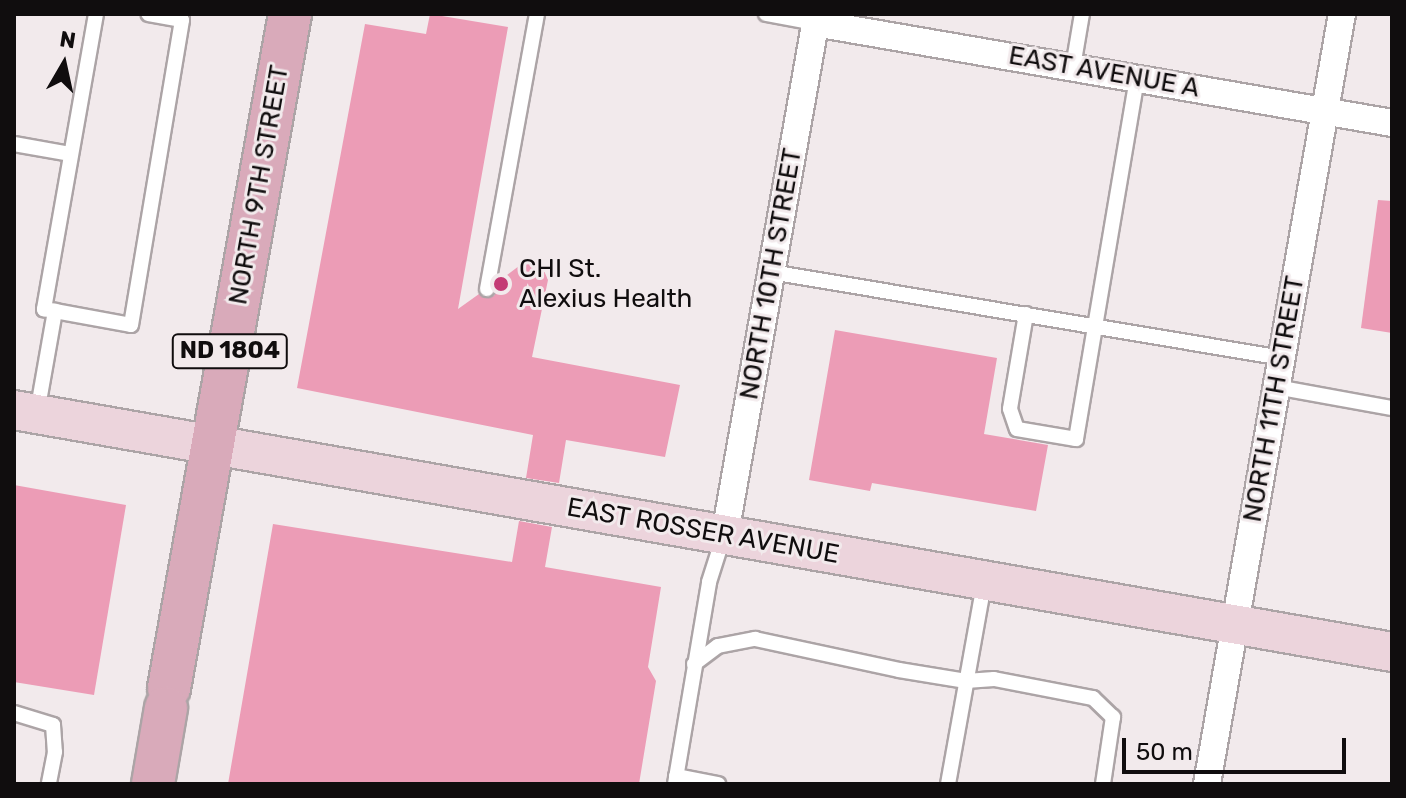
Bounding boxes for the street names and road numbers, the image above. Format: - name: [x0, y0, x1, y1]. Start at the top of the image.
- street label: EAST AVENUE A: [1005, 40, 1203, 104]
- street label: NORTH 9TH STREET: [223, 63, 295, 307]
- street label: NORTH 10TH STREET: [734, 146, 808, 402]
- street label: NORTH 11TH STREET: [1237, 274, 1311, 524]
- road number: ND 1804: [170, 331, 290, 371]
- street label: EAST ROSSER AVENUE: [564, 492, 842, 570]

